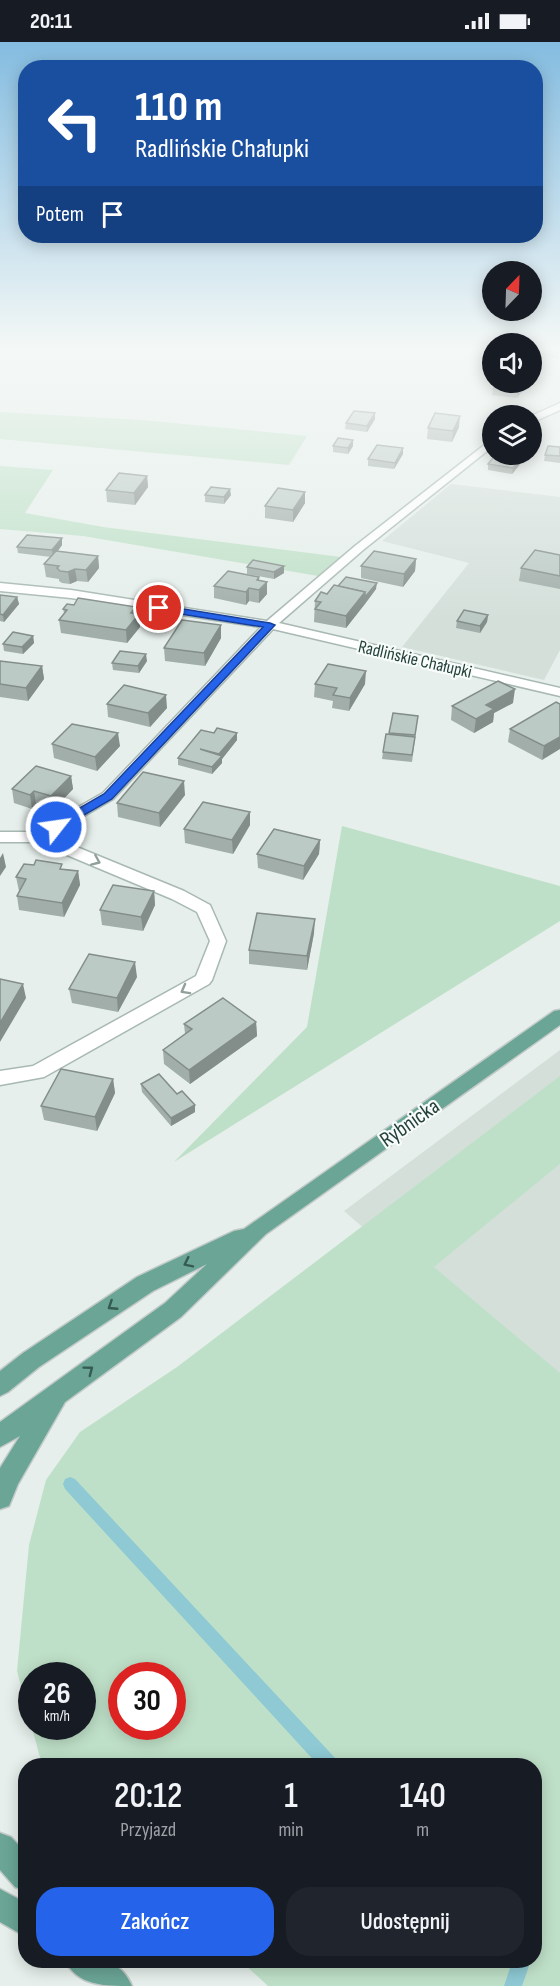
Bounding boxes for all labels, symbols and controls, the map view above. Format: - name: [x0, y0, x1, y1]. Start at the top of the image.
- text: 20:11: [30, 8, 72, 35]
- text: 110 m: [135, 82, 222, 133]
- icon: left: [36, 84, 114, 162]
- text: Radlińskie Chałupki: [135, 133, 309, 165]
- icon: arrive: [96, 198, 129, 231]
- text: Potem: [36, 201, 84, 228]
- north arrow: [482, 261, 542, 321]
- map controls: [482, 261, 542, 465]
- button: sound: [482, 333, 542, 393]
- button: layers: [482, 405, 542, 465]
- pin: [133, 582, 184, 633]
- icon: arrive: [142, 591, 175, 624]
- street label: Radlińskie Chałupki: [356, 636, 474, 683]
- position arrow: [24, 795, 88, 859]
- one-way arrow: [89, 854, 100, 866]
- one-way arrow: [181, 983, 191, 994]
- street label: Rybnicka: [375, 1093, 445, 1153]
- one-way arrow: [183, 1256, 194, 1268]
- one-way arrow: [108, 1299, 119, 1310]
- one-way arrow: [82, 1366, 93, 1377]
- speed limit sign: 30: [108, 1662, 186, 1740]
- text: 26: [43, 1676, 71, 1712]
- text: km/h: [44, 1707, 70, 1726]
- text: 20:12: [114, 1775, 182, 1818]
- text: 1: [284, 1775, 298, 1818]
- text: 140: [400, 1775, 446, 1818]
- text: Przyjazd: [120, 1818, 176, 1842]
- text: min: [278, 1818, 304, 1842]
- text: m: [416, 1818, 429, 1842]
- button: Zakończ: [36, 1887, 274, 1956]
- button: Udostępnij: [286, 1887, 524, 1956]

